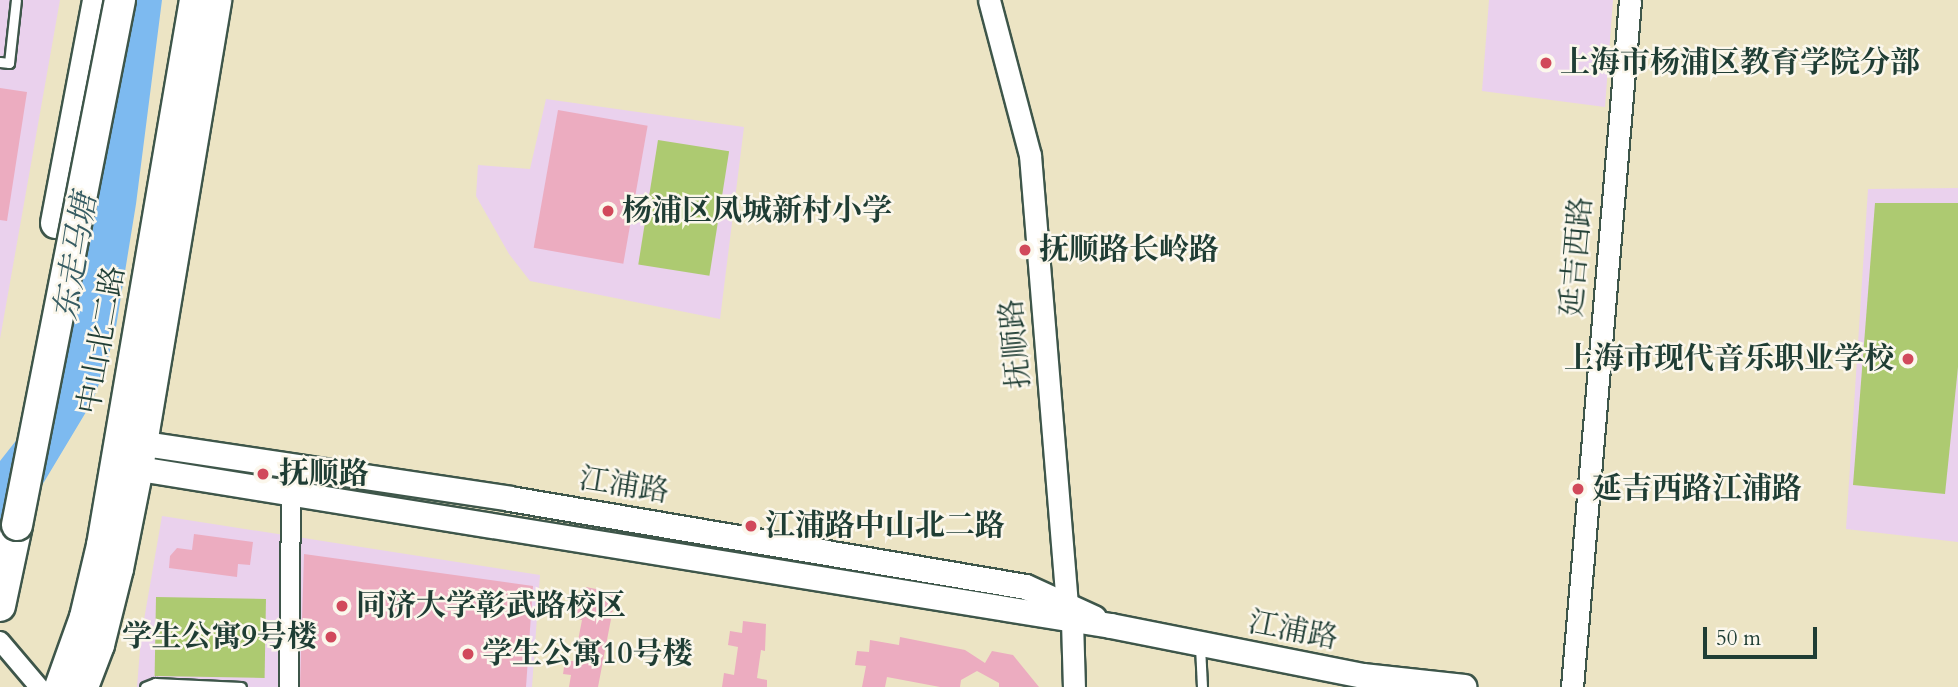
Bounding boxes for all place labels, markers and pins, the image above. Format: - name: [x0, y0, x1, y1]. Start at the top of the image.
- place label: 上海市杨浦区教育学院分部: [1560, 45, 1920, 81]
- marker: 上海市杨浦区教育学院分部: [1538, 55, 1554, 71]
- place label: 杨浦区凤城新村小学: [622, 193, 892, 229]
- marker: 杨浦区凤城新村小学: [600, 203, 616, 219]
- place label: 抚顺路长岭路: [1039, 232, 1219, 268]
- marker: 抚顺路长岭路: [1017, 242, 1033, 258]
- place label: 上海市现代音乐职业学校: [1564, 341, 1894, 377]
- marker: 上海市现代音乐职业学校: [1900, 351, 1916, 367]
- place label: 抚顺路: [279, 456, 369, 492]
- marker: 抚顺路: [253, 464, 273, 484]
- place label: 延吉西路江浦路: [1592, 471, 1802, 507]
- marker: 延吉西路江浦路: [1570, 481, 1586, 497]
- place label: 江浦路中山北二路: [765, 508, 1005, 544]
- marker: 江浦路中山北二路: [743, 518, 759, 534]
- place label: 同济大学彰武路校区: [356, 588, 626, 624]
- marker: 同济大学彰武路校区: [334, 598, 350, 614]
- place label: 学生公寓9号楼: [122, 619, 317, 655]
- marker: 学生公寓9号楼: [323, 629, 339, 645]
- place label: 学生公寓10号楼: [482, 636, 693, 672]
- marker: 学生公寓10号楼: [460, 646, 476, 662]

